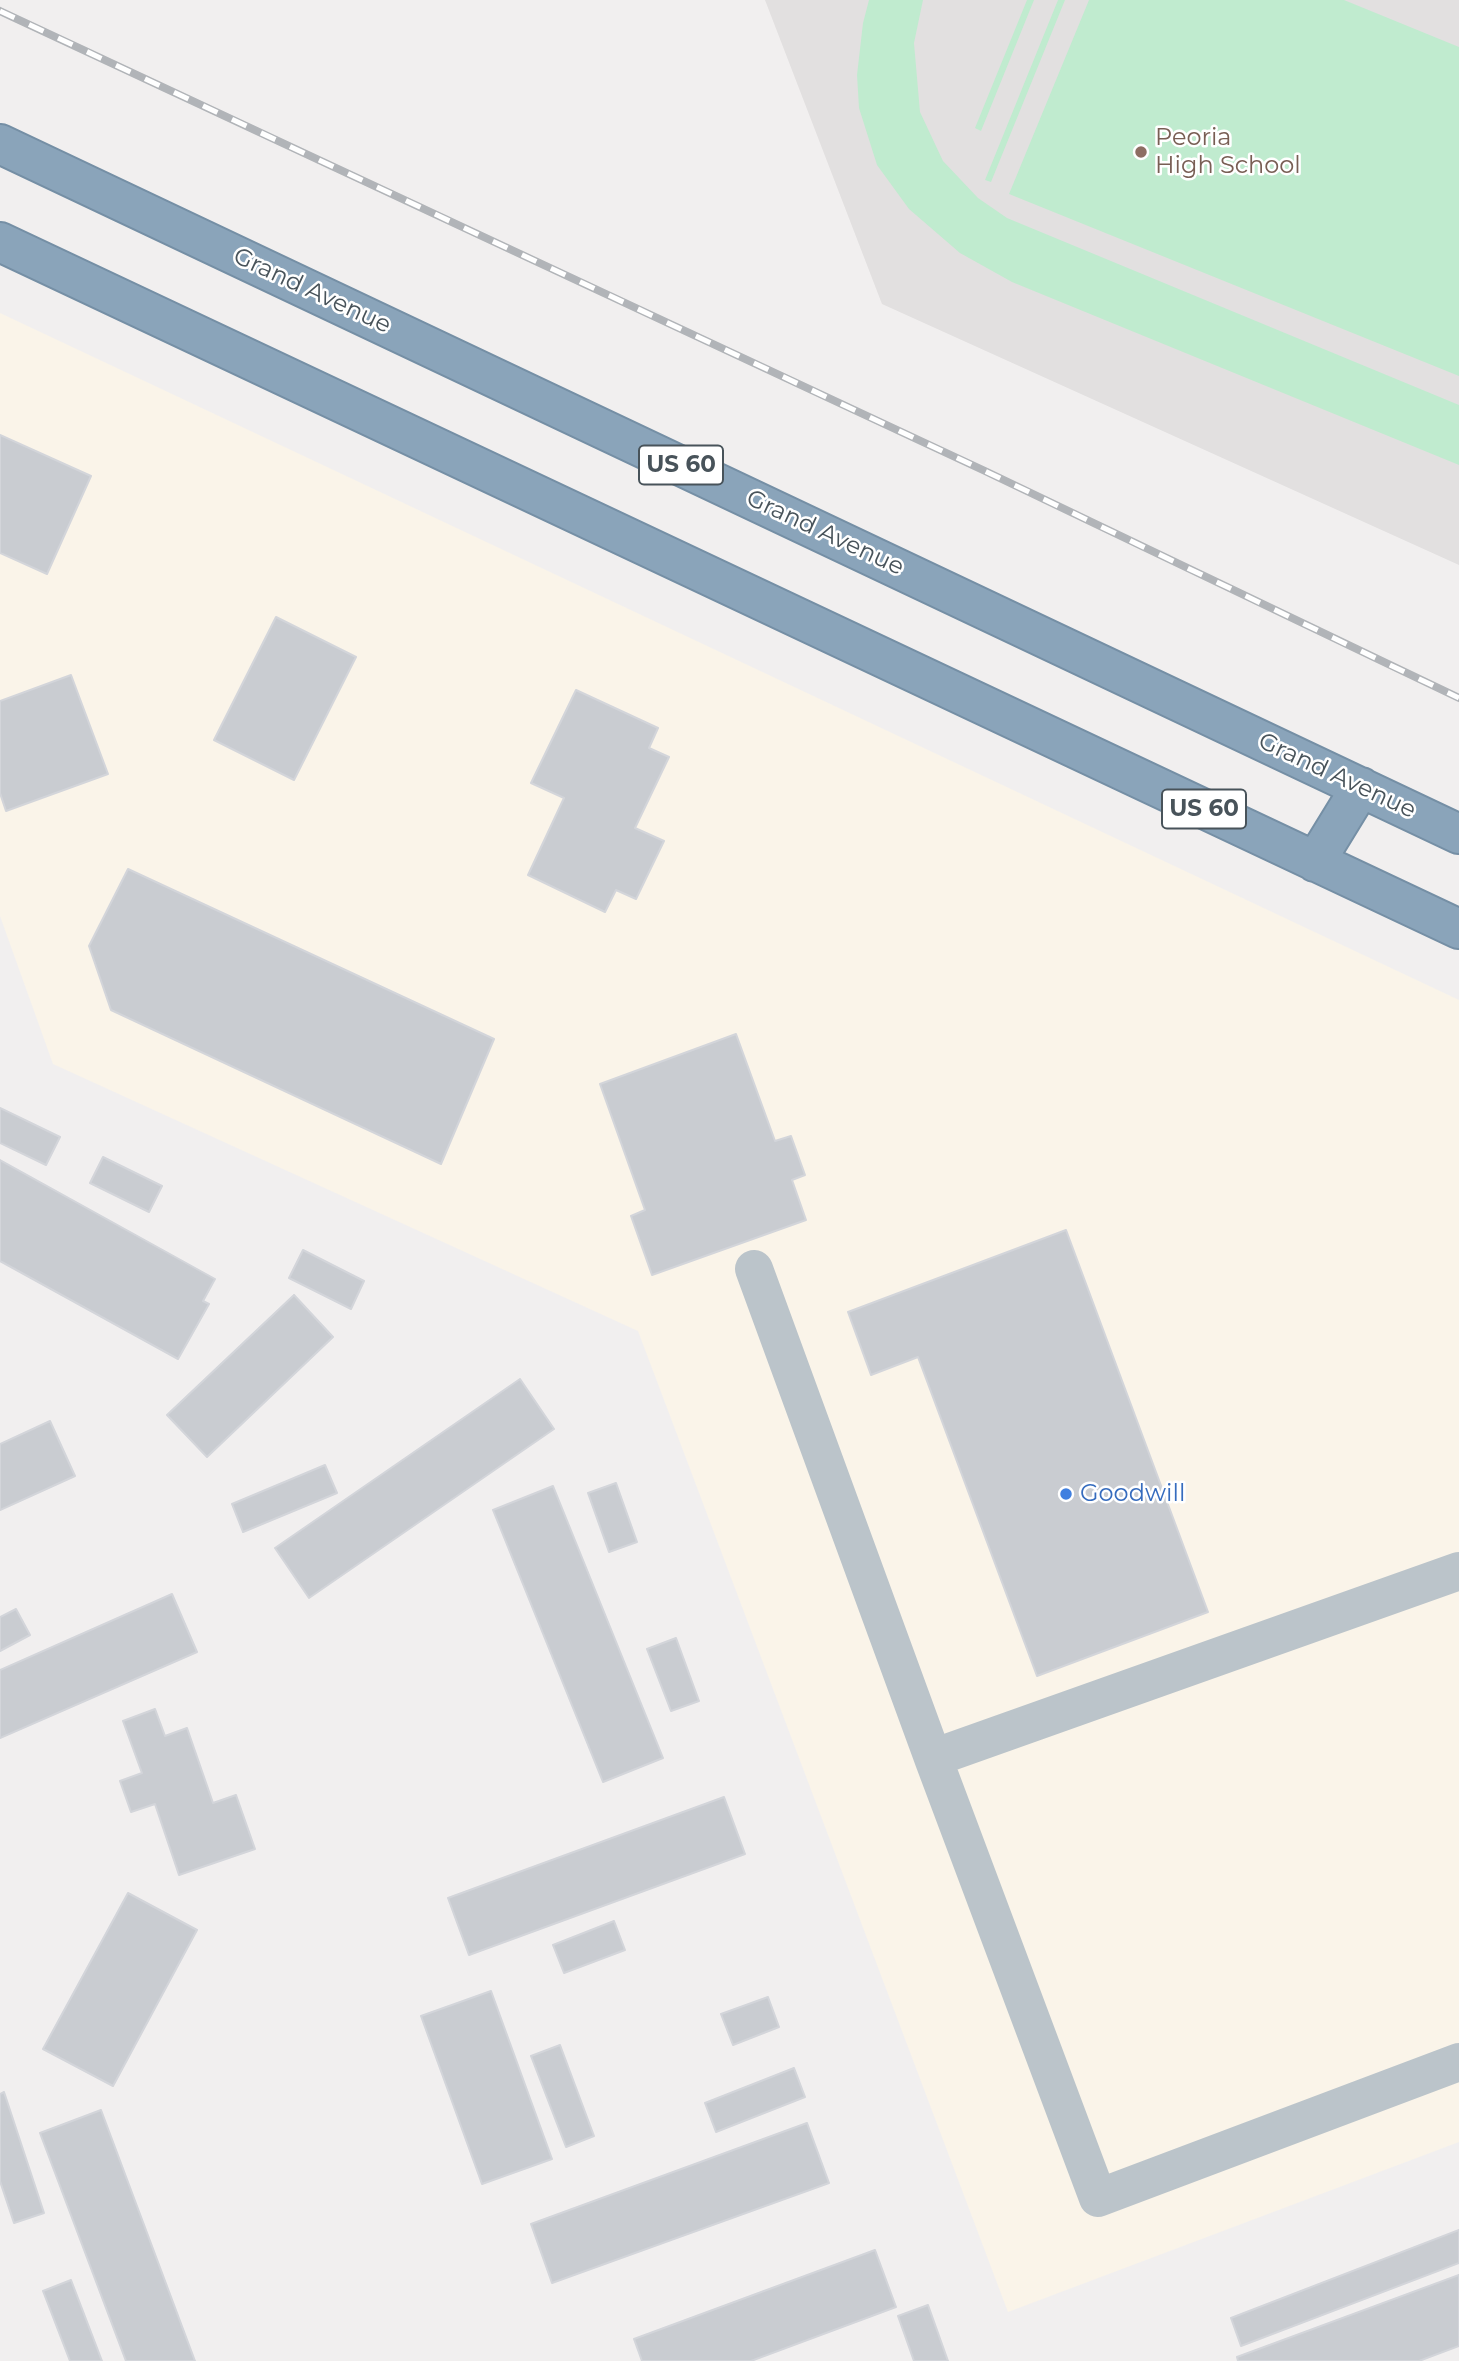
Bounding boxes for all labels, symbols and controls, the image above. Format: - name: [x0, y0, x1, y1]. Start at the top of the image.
- place label: Peoria High School: [1155, 124, 1301, 180]
- marker: Peoria High School: [1133, 144, 1149, 160]
- street label: Grand Avenue: [229, 242, 395, 340]
- road number: US 60: [639, 446, 723, 485]
- street label: Grand Avenue: [742, 484, 908, 582]
- street label: Grand Avenue: [1254, 727, 1420, 825]
- road number: US 60: [1162, 790, 1246, 828]
- place label: Goodwill: [1080, 1480, 1185, 1508]
- marker: Goodwill: [1058, 1486, 1074, 1502]

